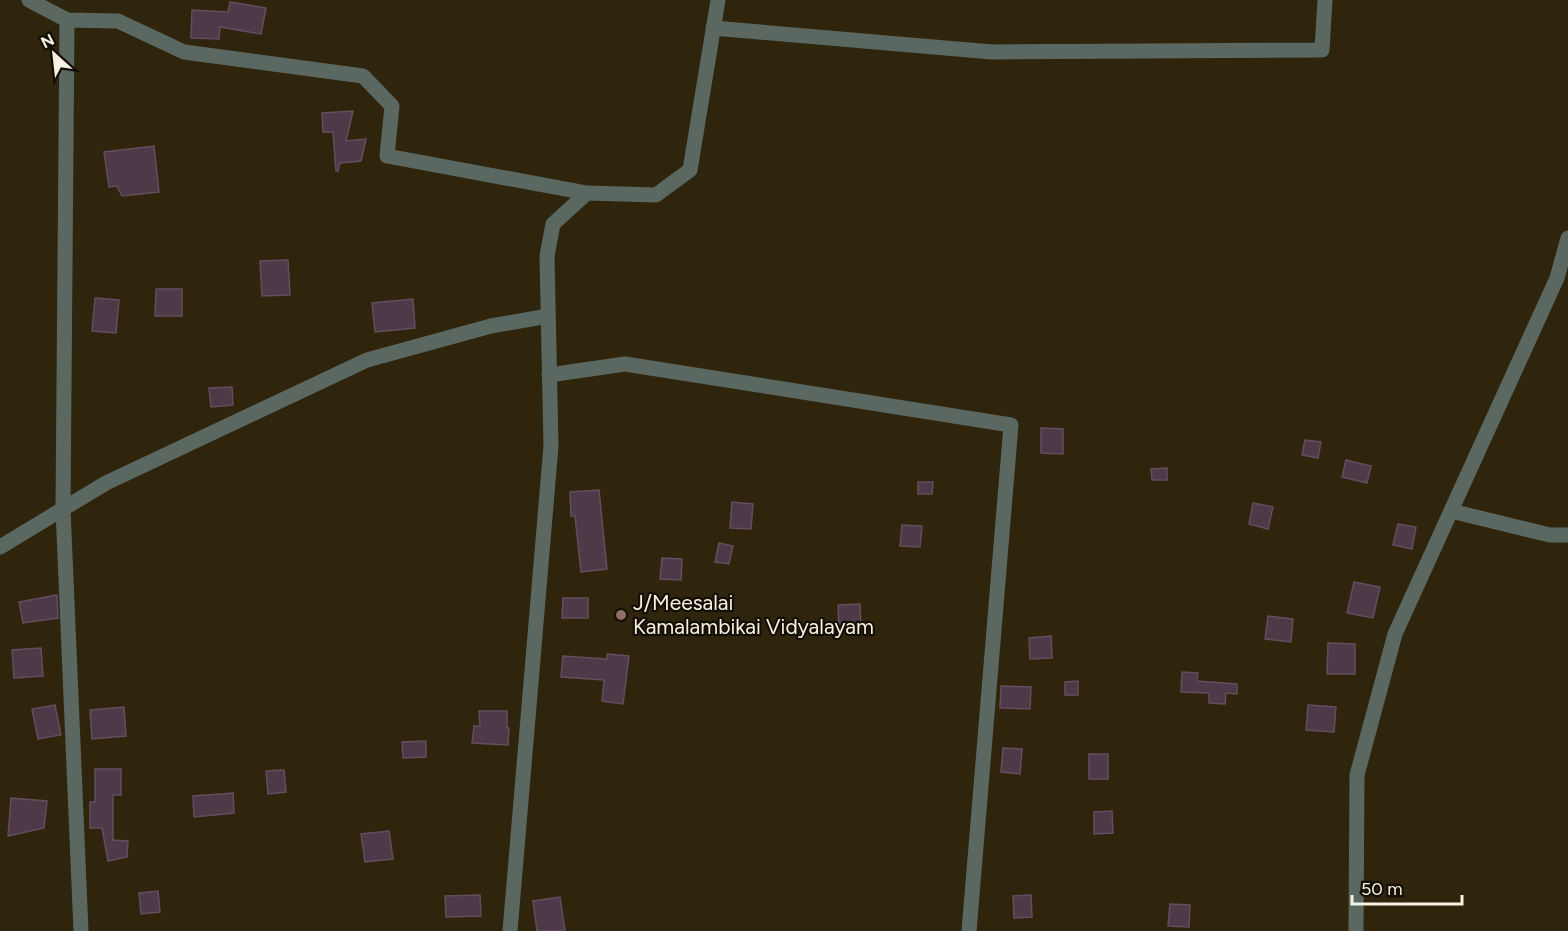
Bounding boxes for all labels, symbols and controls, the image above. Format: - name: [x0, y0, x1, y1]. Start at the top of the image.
- north arrow: [24, 24, 84, 84]
- text: N: [38, 30, 57, 52]
- place label: J/Meesalai Kamalambikai Vidyalayam: [633, 590, 874, 639]
- marker: J/Meesalai Kamalambikai Vidyalayam: [614, 608, 628, 622]
- scale bar: [1352, 868, 1462, 906]
- text: 50 m: [1361, 878, 1403, 900]

